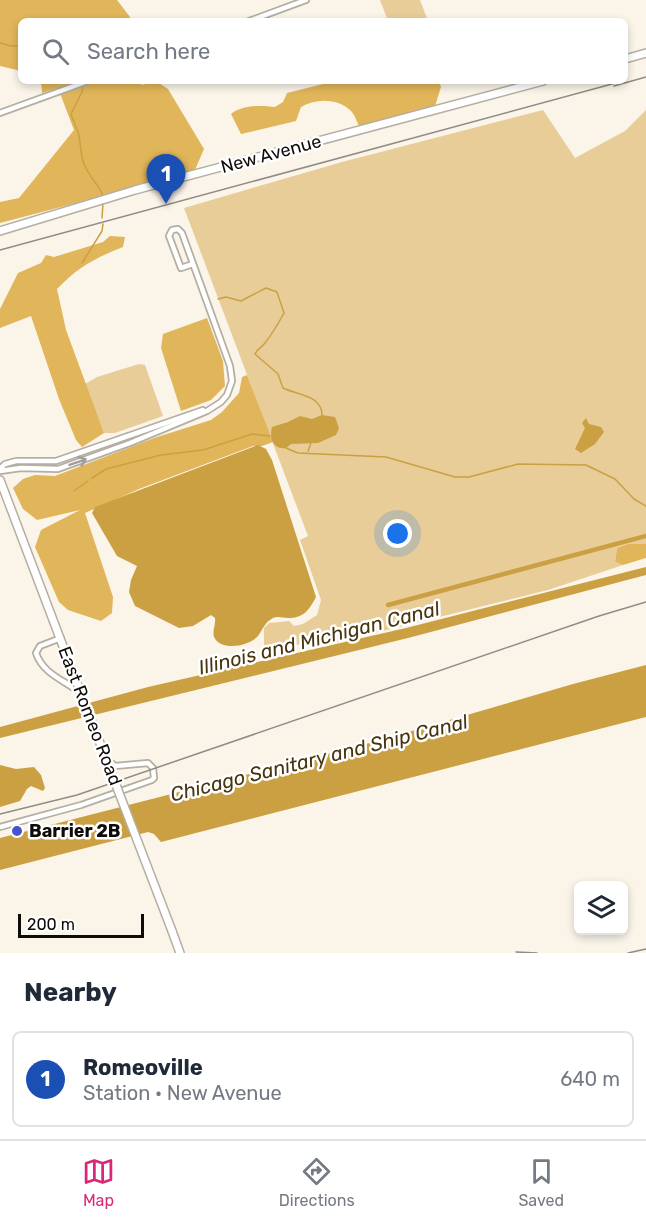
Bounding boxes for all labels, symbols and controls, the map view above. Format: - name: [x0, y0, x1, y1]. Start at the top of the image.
- search box: [18, 18, 628, 84]
- icon: search: [39, 35, 72, 68]
- text: Search here: [87, 38, 210, 65]
- street label: New Avenue: [218, 130, 324, 178]
- pin: 1: [146, 154, 186, 204]
- one-way arrow: [68, 455, 87, 466]
- your location: [383, 519, 412, 548]
- water label: Illinois and Michigan Canal: [196, 596, 443, 680]
- street label: East Romeo Road: [53, 643, 127, 789]
- water label: Chicago Sanitary and Ship Canal: [168, 709, 471, 807]
- place label: Barrier 2B: [29, 820, 121, 842]
- marker: Barrier 2B: [10, 824, 24, 838]
- map controls: [574, 881, 628, 935]
- button: layers: [574, 881, 628, 935]
- scale bar: [18, 911, 144, 938]
- text: 200 m: [27, 915, 75, 934]
- text: Nearby: [24, 977, 117, 1008]
- text: Romeoville: [83, 1054, 203, 1081]
- text: 1: [41, 1067, 50, 1091]
- text: 640 m: [560, 1067, 620, 1091]
- text: Station · New Avenue: [83, 1081, 282, 1105]
- tab: Map: [82, 1155, 115, 1210]
- tab: Directions: [279, 1155, 355, 1210]
- tab: Saved: [518, 1155, 564, 1210]

